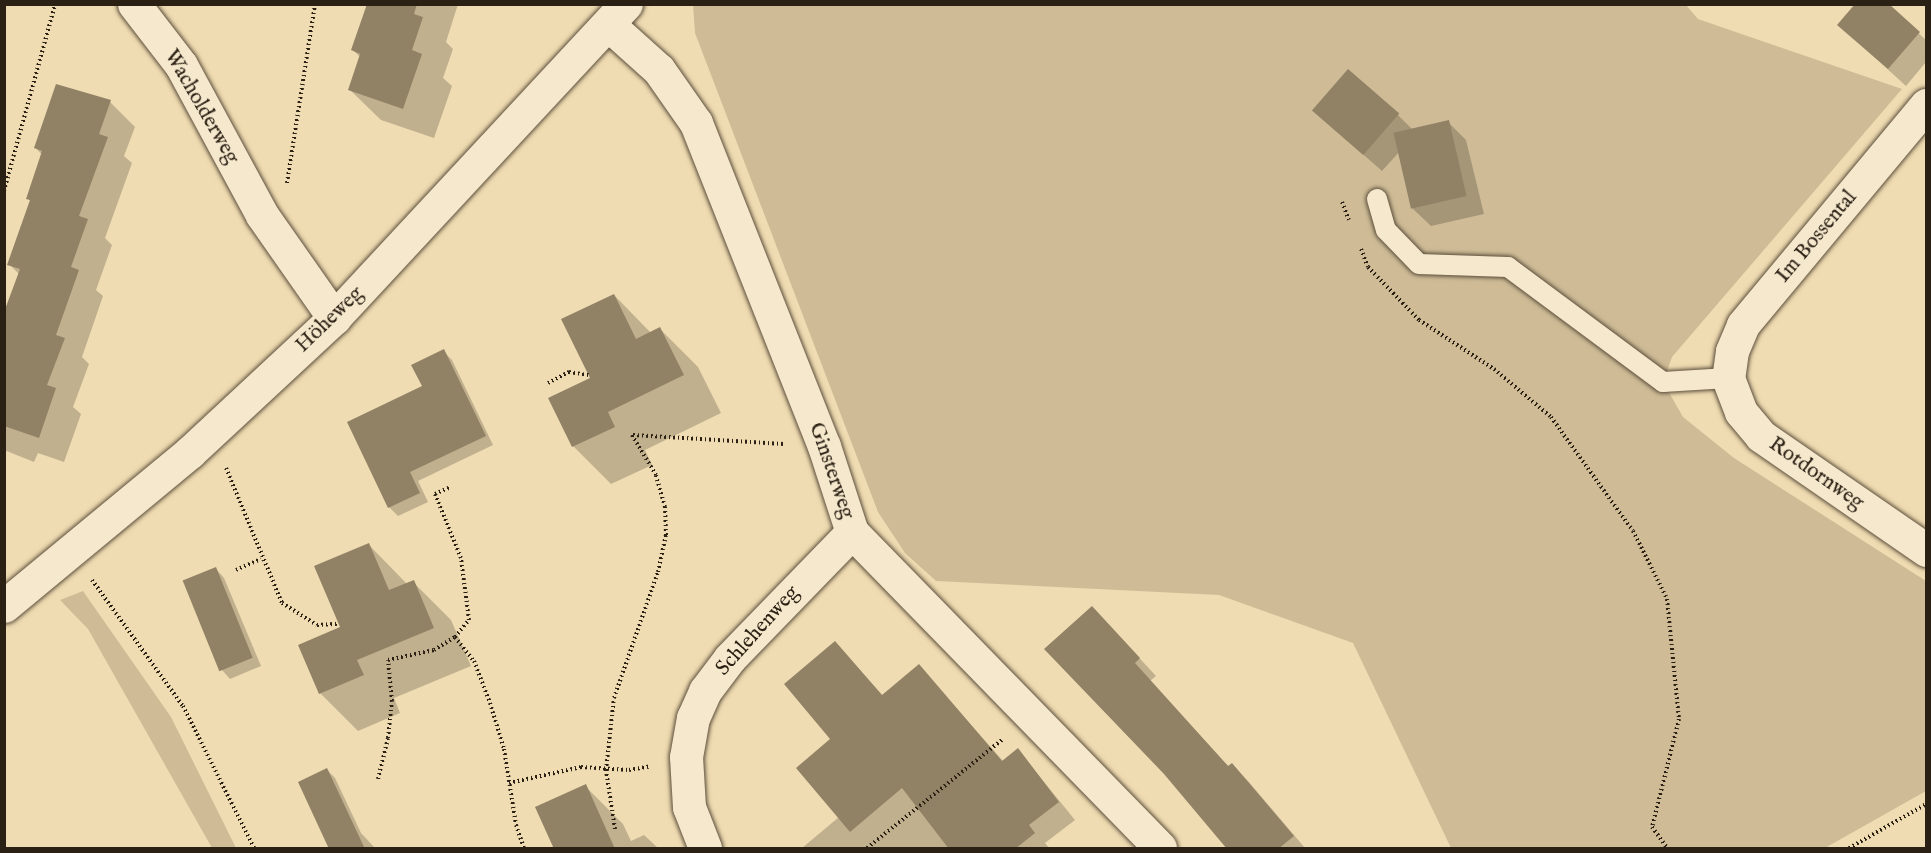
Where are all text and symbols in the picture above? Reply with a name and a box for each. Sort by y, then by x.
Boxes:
street label: Wacholderweg [158,45,244,169]
street label: Im Bossental [1771,186,1863,288]
street label: Höheweg [291,282,369,358]
street label: Ginsterweg [803,420,859,522]
street label: Rotdornweg [1764,432,1868,516]
street label: Schlehenweg [711,581,805,681]

